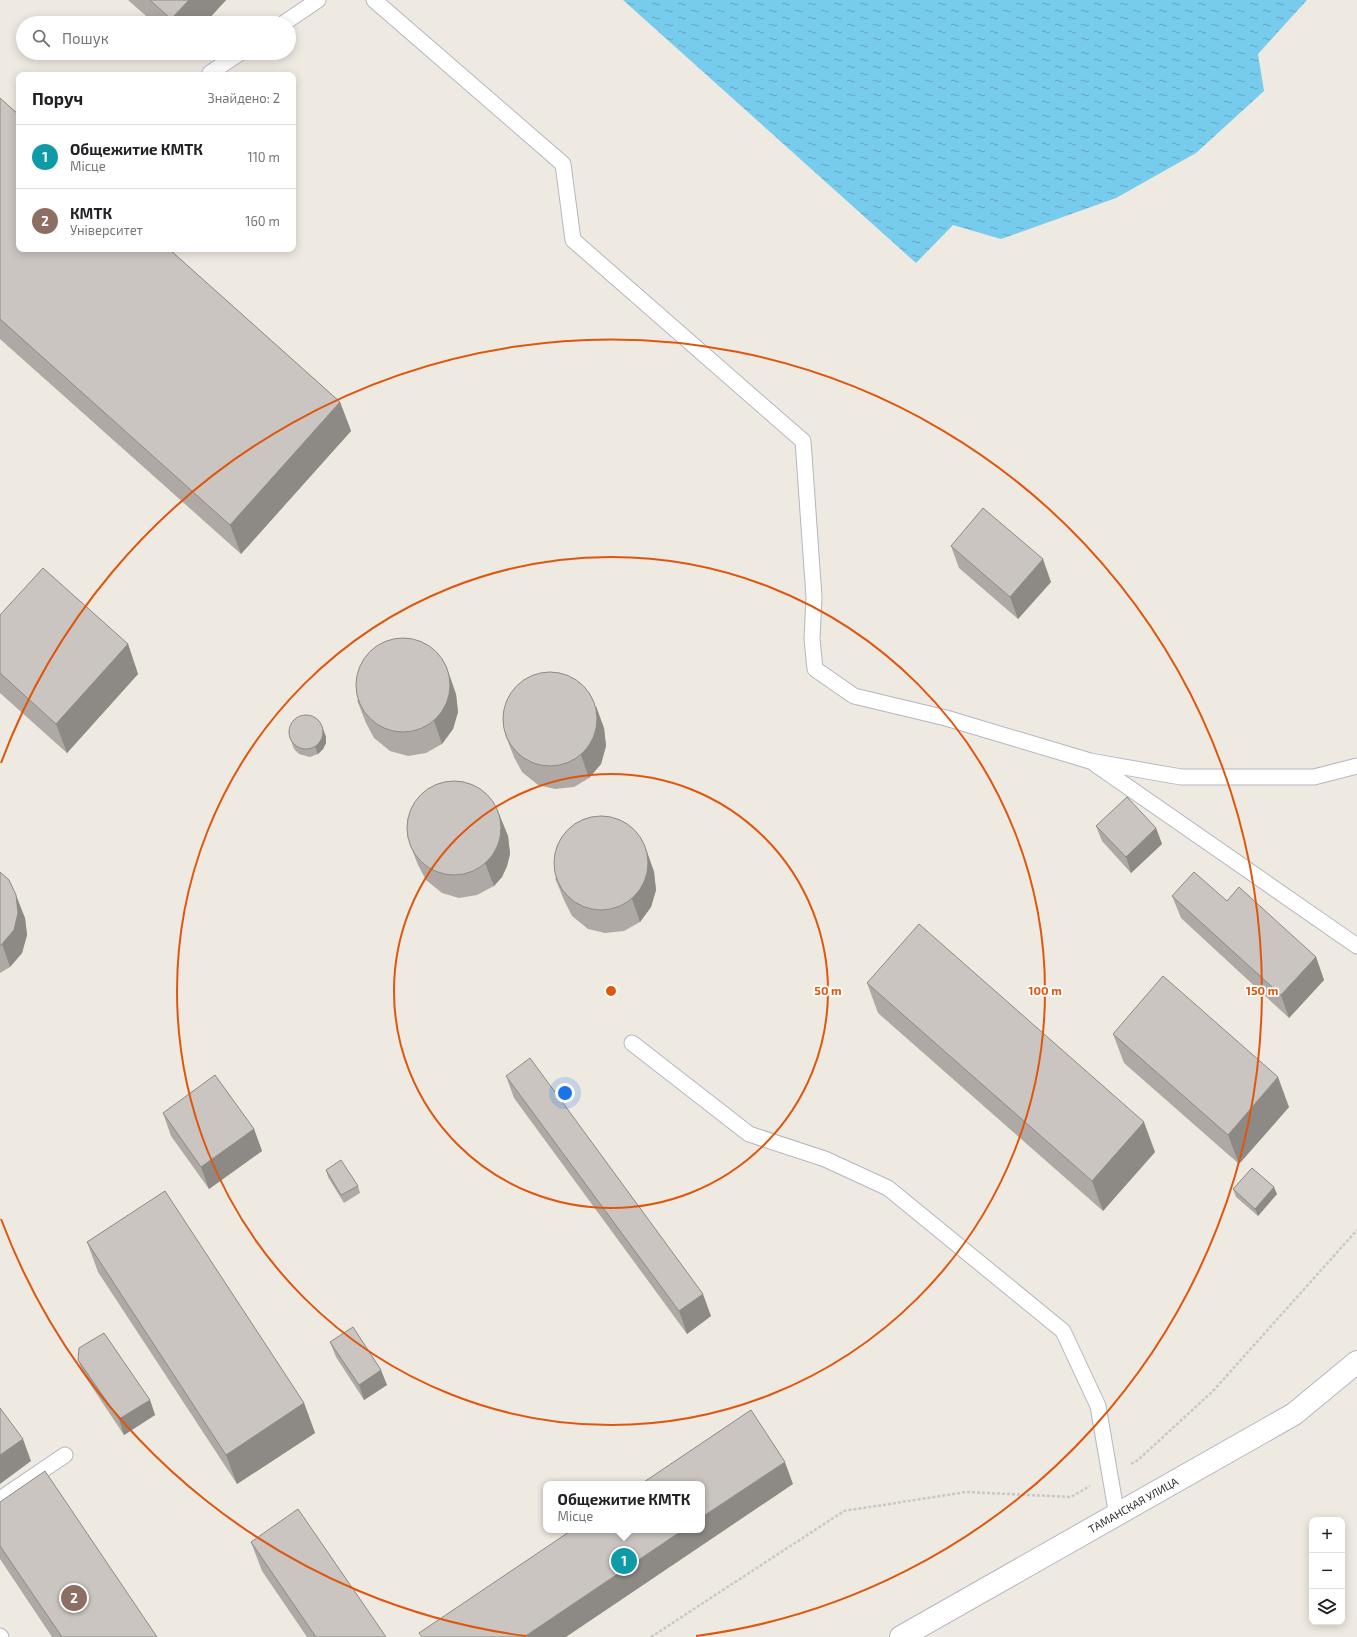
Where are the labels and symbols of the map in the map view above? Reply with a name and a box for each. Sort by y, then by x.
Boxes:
text: 50 m [814,983,842,997]
text: 100 m [1028,983,1062,997]
text: 150 m [1246,983,1278,997]
centre of rings [604,984,618,998]
your location [555,1083,575,1103]
street label: ТАМАНСКАЯ УЛИЦА [1086,1474,1180,1535]
pin: 1 [611,1546,637,1576]
pin: 2 [61,1583,87,1613]

